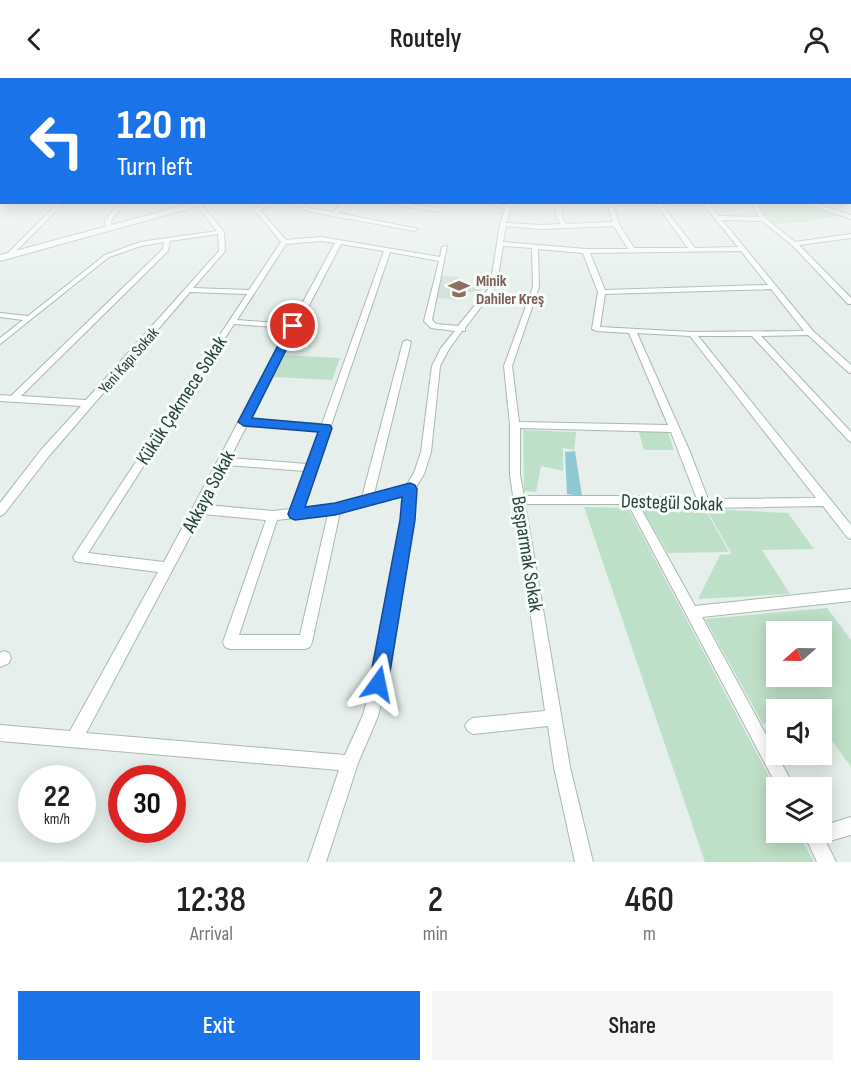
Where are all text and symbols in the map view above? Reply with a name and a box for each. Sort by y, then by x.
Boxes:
icon: back [18,23,51,56]
text: Routely [390,23,461,55]
icon: person [800,23,833,56]
text: 120 m [117,100,207,151]
icon: left [18,102,96,180]
text: Turn left [117,151,193,183]
place label: Minik Dahiler Kreş [476,272,544,309]
school or university icon: Minik Dahiler Kreş [447,277,471,301]
pin [267,300,318,351]
icon: arrive [276,309,309,342]
street label: Yeni Kapı Sokak [95,324,163,398]
street label: Kükük Çekmece Sokak [131,331,233,470]
street label: Akkaya Sokak [177,446,241,538]
street label: Destegül Sokak [621,489,724,517]
street label: Beşparmak Sokak [506,494,548,614]
north arrow [766,621,832,687]
map controls [766,621,832,843]
position arrow [346,652,410,716]
button: sound [766,699,832,765]
speed limit sign: 30 [108,765,186,843]
button: layers [766,777,832,843]
text: 22 [44,779,70,815]
text: km/h [44,810,70,829]
text: 12:38 [177,879,246,922]
text: 2 [428,879,443,922]
text: 460 [625,879,674,922]
text: Arrival [190,922,233,946]
text: min [423,922,448,946]
text: m [643,922,656,946]
button: Exit [18,991,420,1060]
button: Share [432,991,833,1060]

